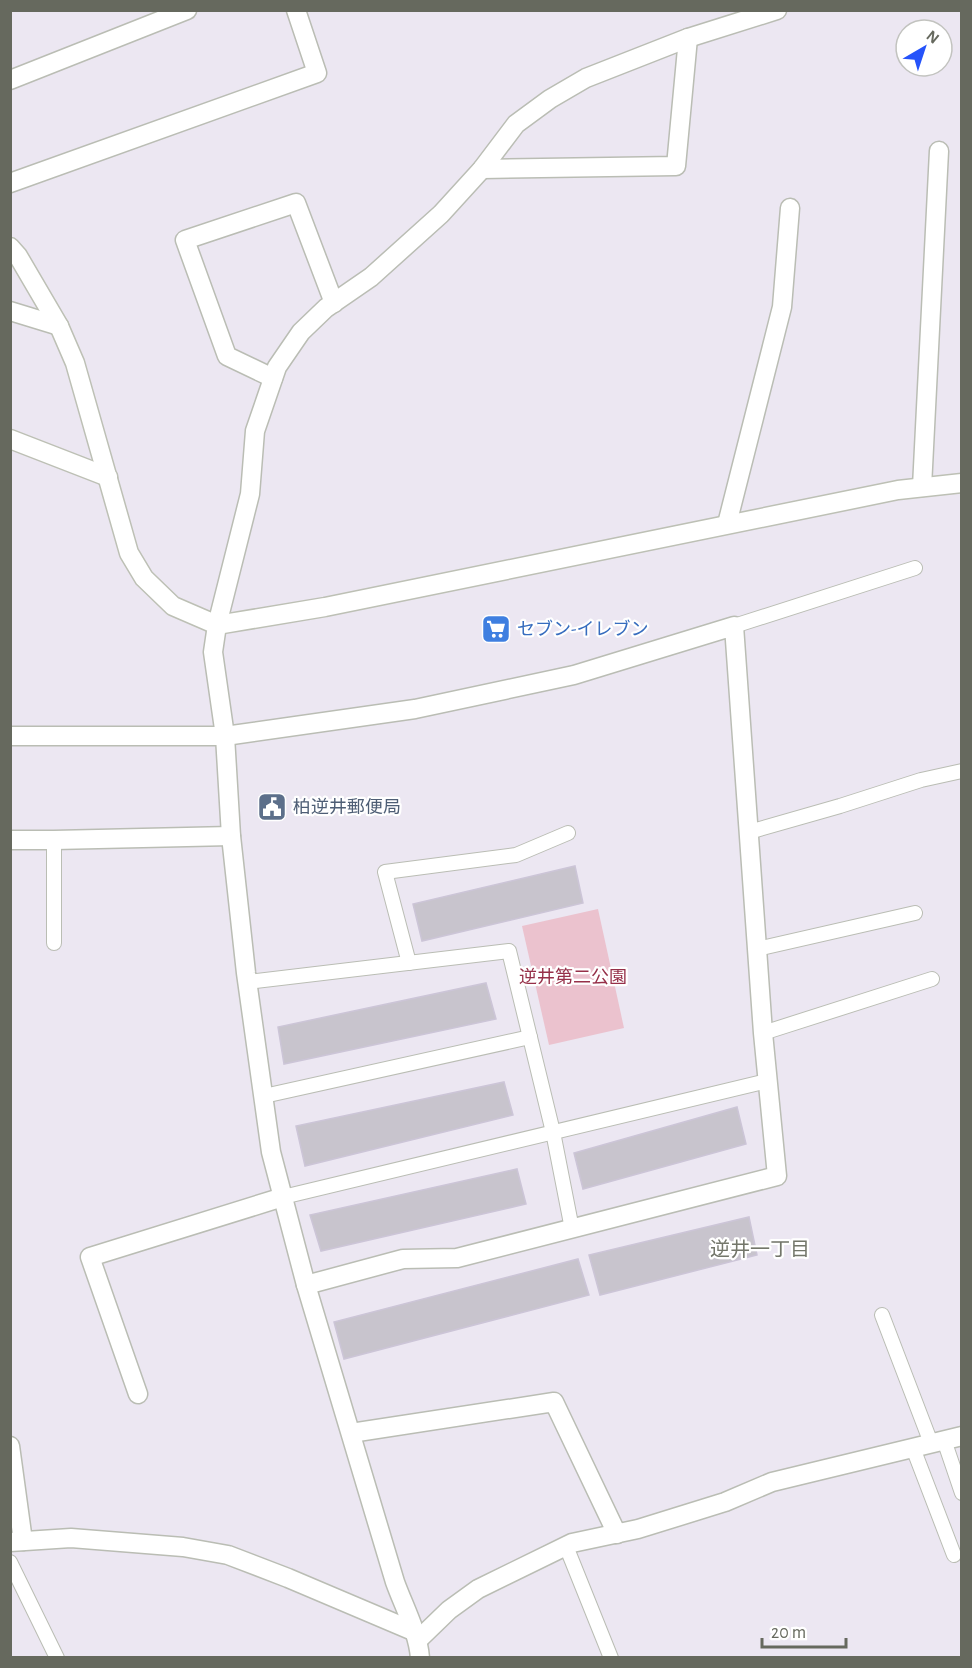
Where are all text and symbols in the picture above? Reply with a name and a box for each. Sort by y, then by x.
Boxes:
north arrow [894,18,954,78]
text: N [923,27,942,47]
supermarket icon: セブン-イレブン [480,613,512,645]
place label: セブン-イレブン [517,619,649,639]
public building icon: 柏逆井郵便局 [256,791,288,823]
place label: 柏逆井郵便局 [293,797,401,817]
park label: 逆井第二公園 [519,967,627,987]
district label: 逆井一丁目 [710,1239,810,1260]
scale bar [762,1611,846,1649]
text: 20 m [771,1624,806,1642]

